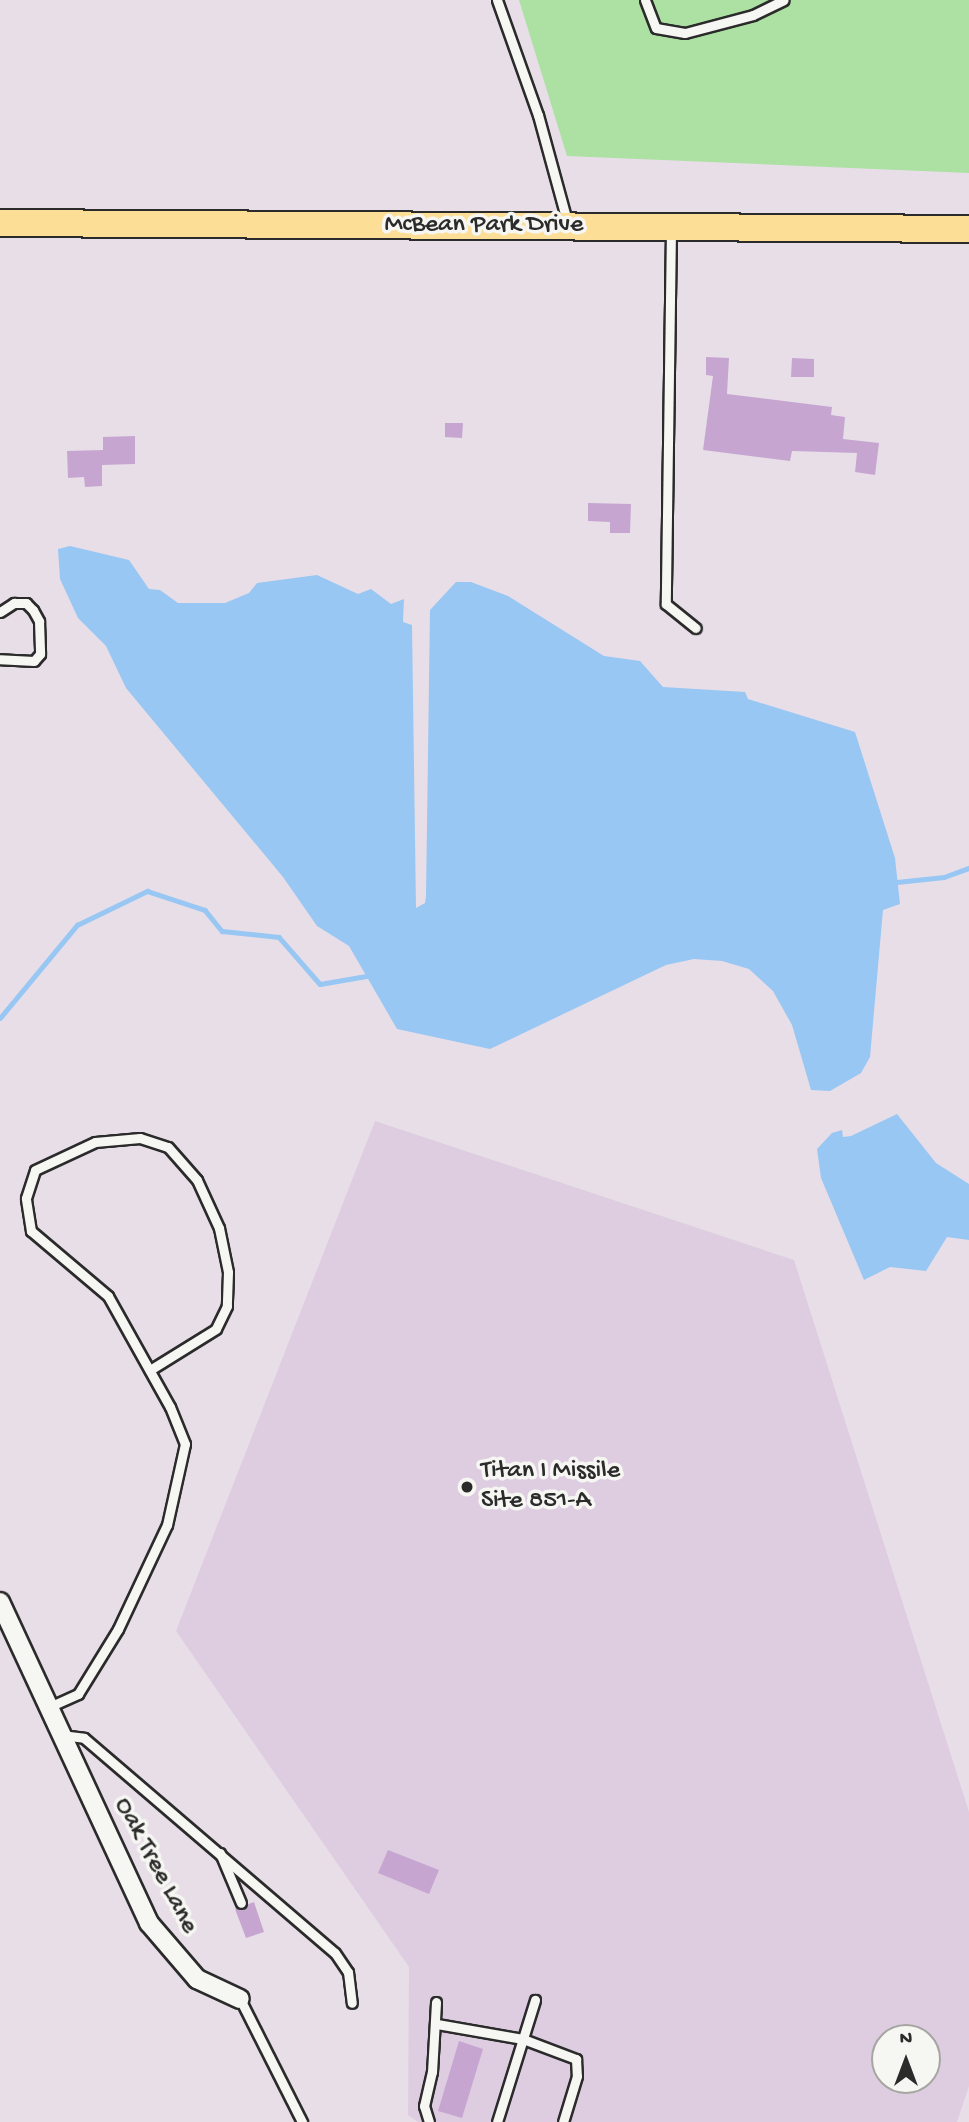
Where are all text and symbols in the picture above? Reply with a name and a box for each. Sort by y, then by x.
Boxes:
street label: McBean Park Drive [385,210,583,242]
place label: Titan I Missile Site 851-A [481,1456,620,1518]
marker: Titan I Missile Site 851-A [459,1479,475,1495]
street label: Oak Tree Lane [106,1793,204,1939]
north arrow [871,2024,941,2094]
text: N [900,2028,912,2051]

